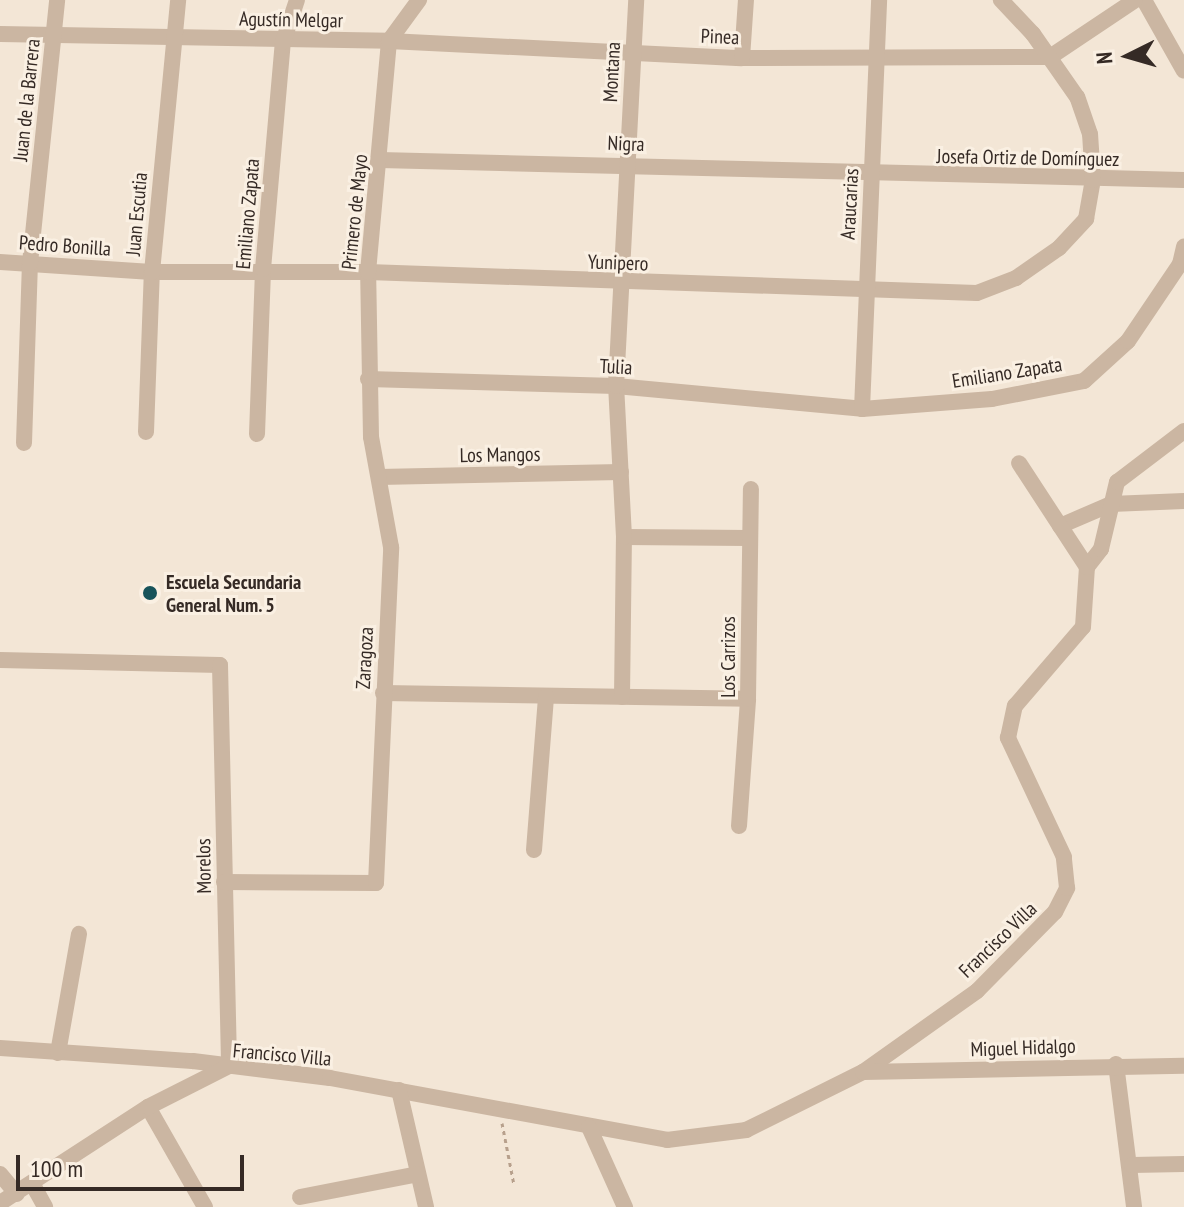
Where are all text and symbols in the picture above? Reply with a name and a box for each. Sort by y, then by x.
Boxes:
street label: Agustín Melgar [239,7,343,33]
north arrow [1088,16,1168,96]
street label: Pinea [700,24,740,50]
street label: Juan de la Barrera [9,38,45,162]
street label: Montana [598,41,626,103]
text: N [1090,51,1119,65]
street label: Nigra [607,131,645,157]
street label: Josefa Ortiz de Domínguez [936,144,1120,172]
street label: Primero de Mayo [337,153,373,271]
street label: Emiliano Zapata [231,158,265,270]
street label: Araucarias [836,168,864,240]
street label: Juan Escutia [121,171,153,257]
street label: Pedro Bonilla [18,231,112,261]
street label: Yunipero [587,250,649,276]
street label: Emiliano Zapata [950,352,1064,394]
street label: Tulia [599,354,633,380]
street label: Los Mangos [459,442,541,468]
place label: Escuela Secundaria General Num. 5 [166,570,301,617]
marker: Escuela Secundaria General Num. 5 [141,584,159,602]
street label: Los Carrizos [716,616,740,698]
street label: Zaragoza [351,626,379,690]
street label: Morelos [192,838,216,894]
street label: Francisco Villa [954,897,1042,983]
street label: Miguel Hidalgo [970,1034,1076,1062]
street label: Francisco Villa [231,1039,333,1071]
scale bar [20,1139,248,1189]
text: 100 m [30,1153,83,1184]

